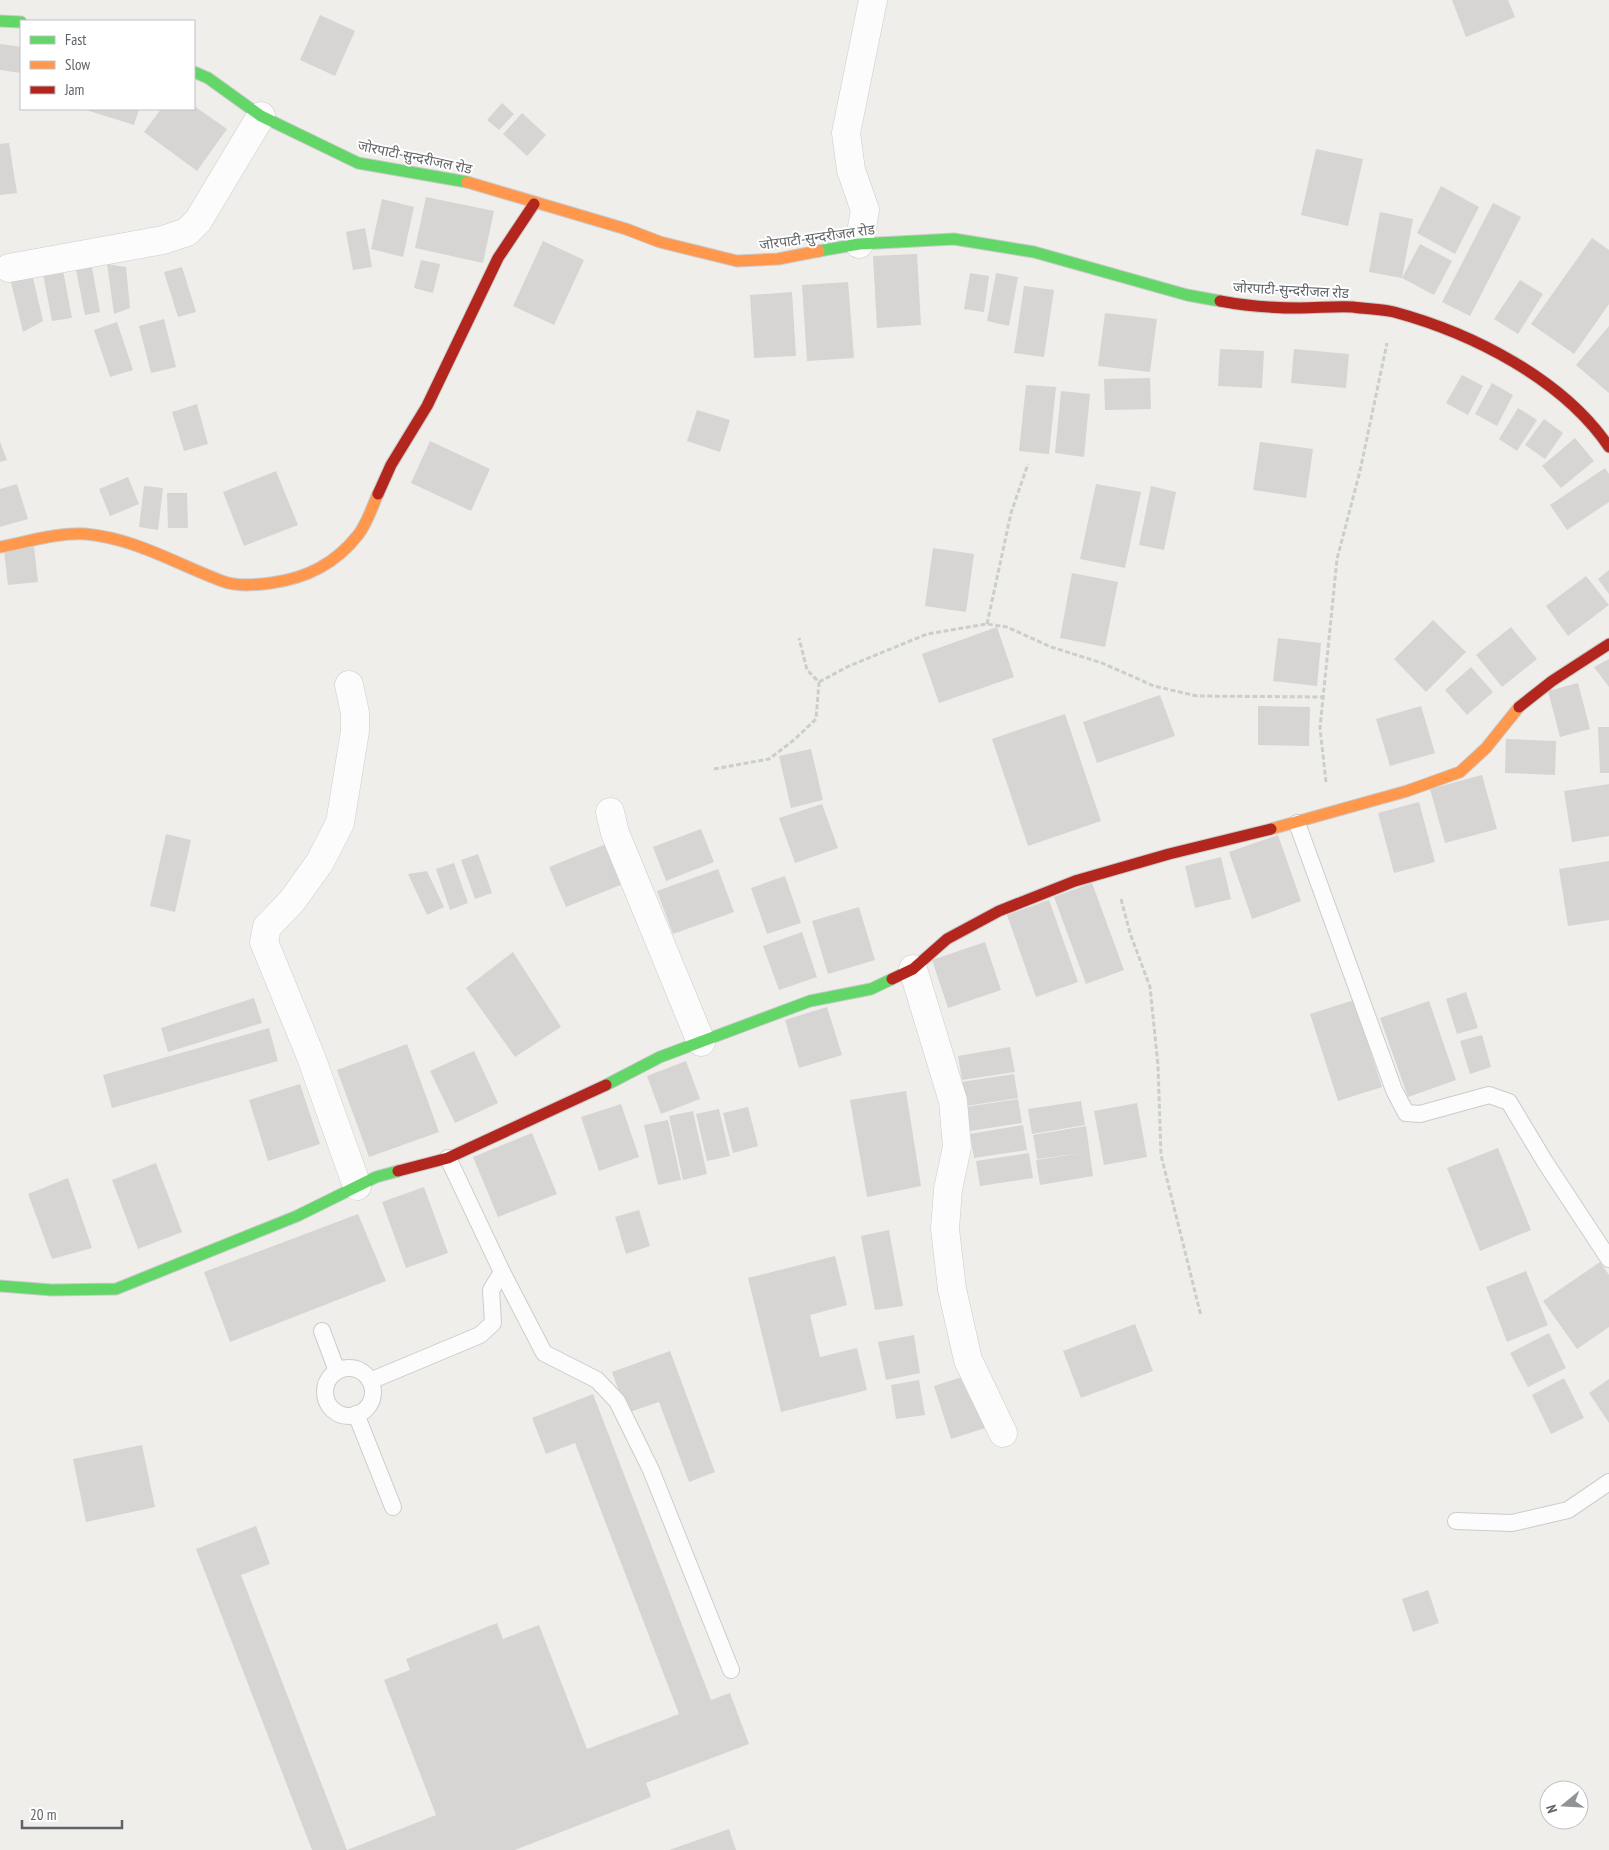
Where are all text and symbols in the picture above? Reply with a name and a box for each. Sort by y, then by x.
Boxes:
legend [20,20,195,110]
text: Fast [65,30,86,49]
text: Slow [65,55,90,74]
text: Jam [64,80,84,99]
street label: जोरपाटी-सुन्दरीजल रोड [356,136,474,179]
street label: जोरपाटी-सुन्दरीजल रोड [758,220,876,255]
street label: जोरपाटी-सुन्दरीजल रोड [1232,278,1350,303]
north arrow [1539,1780,1589,1830]
scale bar [22,1798,122,1830]
text: N [1542,1803,1561,1815]
text: 20 m [30,1805,56,1824]

